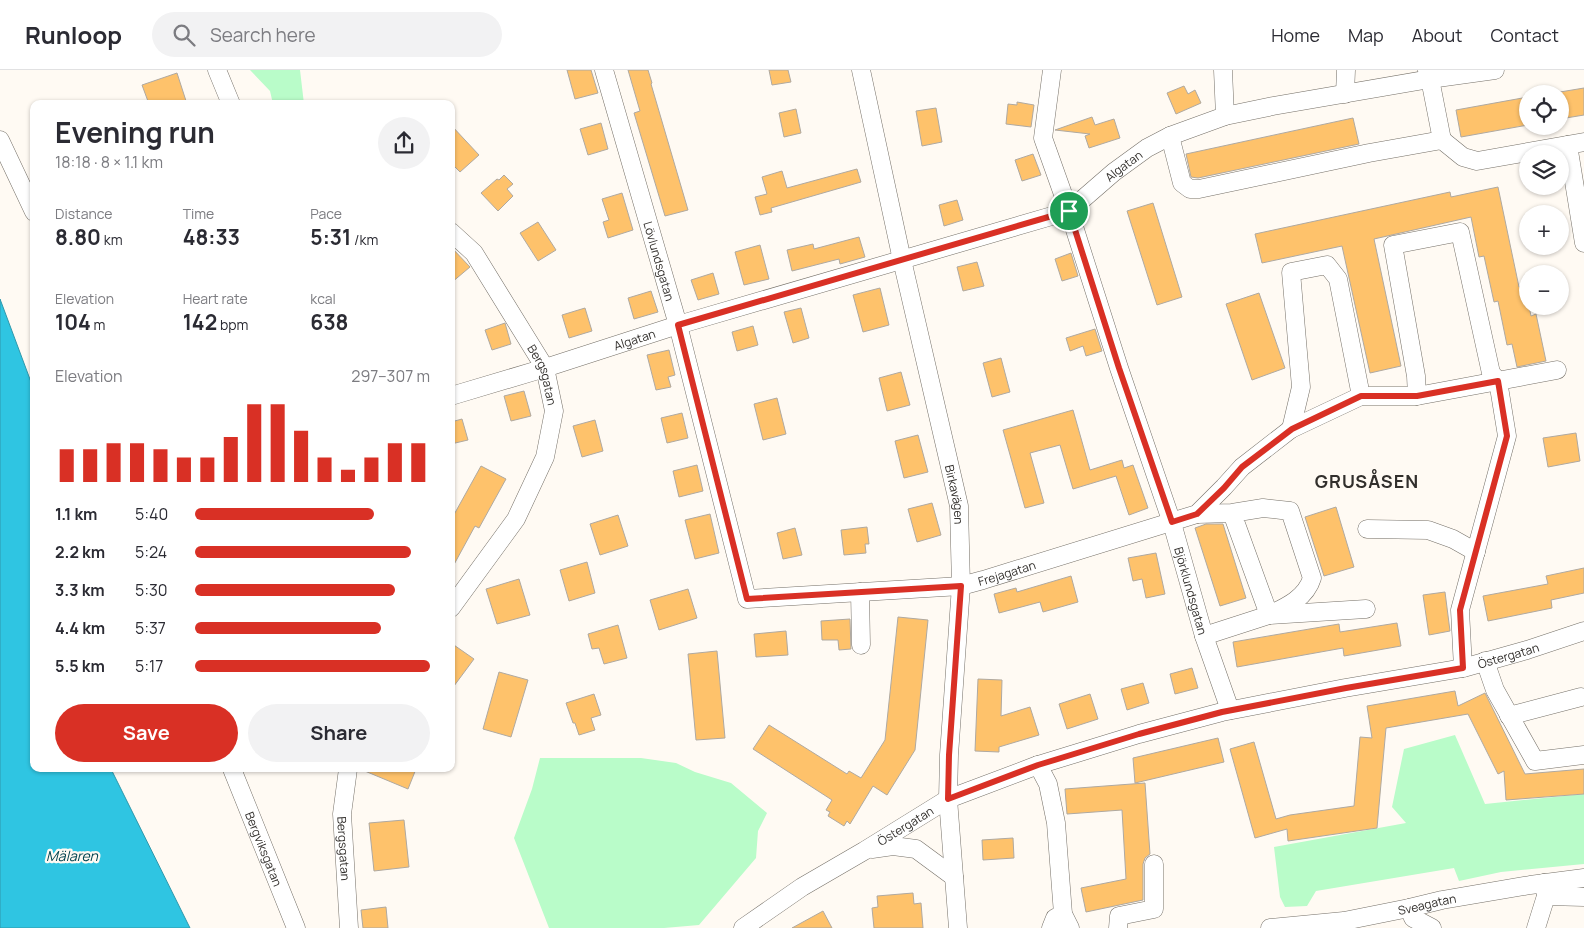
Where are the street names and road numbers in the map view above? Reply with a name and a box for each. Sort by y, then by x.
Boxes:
street label: Algatan [1101,146,1145,185]
street label: Lövlundsgatan [640,219,679,303]
street label: Algatan [611,324,657,354]
street label: Bergsgatan [524,341,561,407]
street label: Birkavägen [941,463,968,525]
street label: Björklundsgatan [1171,545,1212,637]
street label: Frejagatan [976,556,1038,590]
street label: Östergatan [1476,638,1541,672]
street label: Östergatan [874,802,937,849]
street label: Bergviksgatan [241,809,287,889]
street label: Bergsgatan [334,816,355,881]
street label: Sveagatan [1396,889,1457,919]

